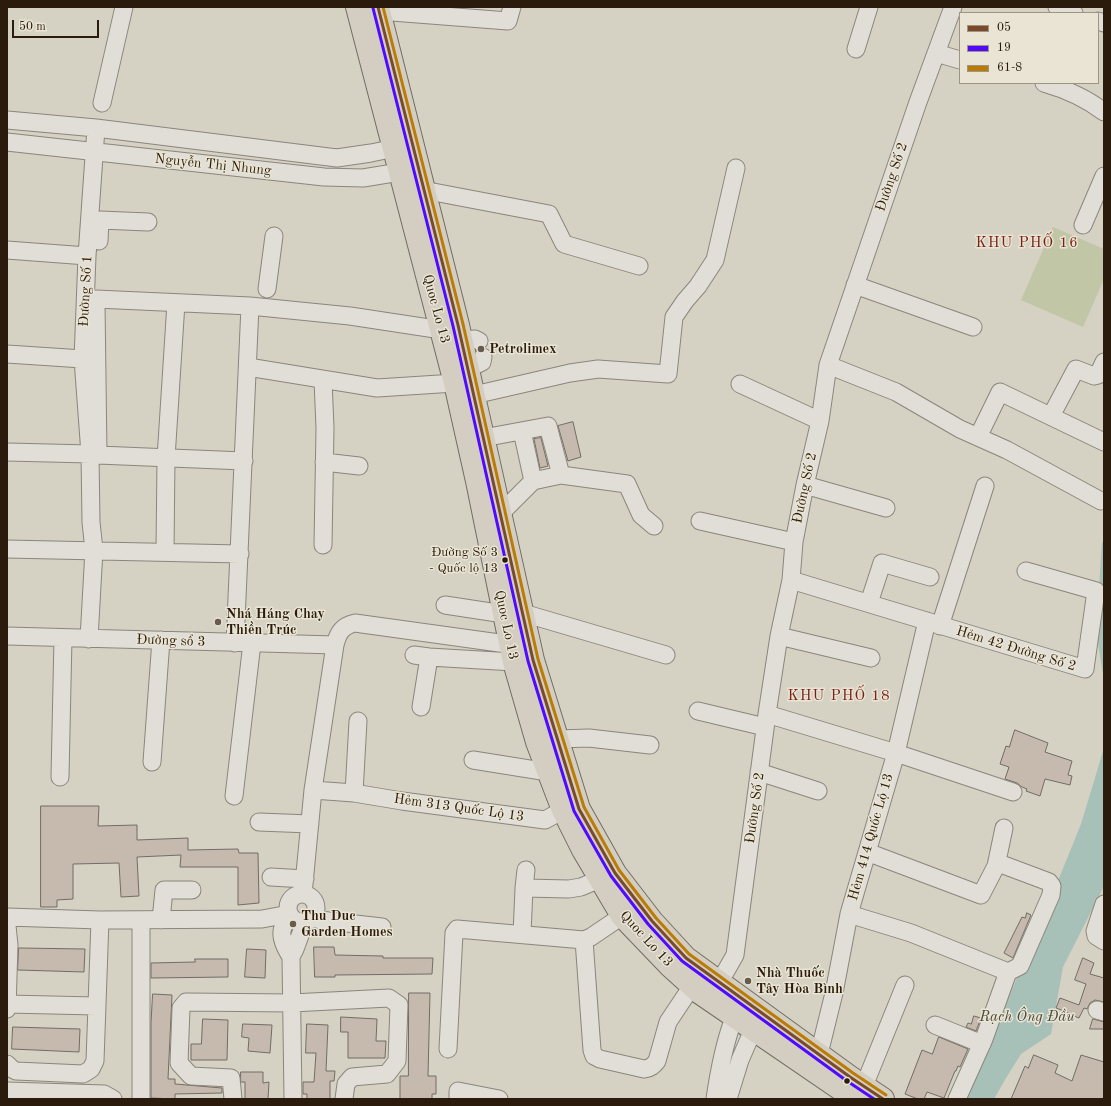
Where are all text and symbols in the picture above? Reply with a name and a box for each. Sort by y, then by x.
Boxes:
scale bar [14,12,101,38]
legend [959,12,1099,84]
text: 50 m [19,21,46,33]
text: 05 [997,22,1011,34]
text: 19 [997,42,1011,54]
text: 61-8 [997,62,1022,74]
street label: Đường Số 2 [872,140,912,214]
street label: Nguyễn Thị Nhung [154,151,272,179]
district label: KHU PHỐ 16 [975,234,1079,252]
street label: Đường Số 1 [76,255,96,327]
street label: Quoc Lo 13 [419,273,453,345]
place label: Petrolimex [489,341,556,357]
marker: Petrolimex [476,344,486,354]
street label: Đường Số 2 [789,451,821,525]
place label: Đường Số 3 - Quốc lộ 13 [429,545,498,576]
marker: Đường Số 3 - Quốc lộ 13 [500,555,510,565]
street label: Quoc Lo 13 [490,589,522,661]
place label: Nhá Háng Chay Thiền Trúc [226,606,325,638]
marker: Nhá Háng Chay Thiền Trúc [213,617,223,627]
street label: Hẻm 42 Đường Số 2 [954,623,1078,675]
street label: Đường sổ 3 [136,631,206,651]
district label: KHU PHỐ 18 [787,687,891,705]
street label: Đường Số 2 [742,771,768,845]
street label: Hẻm 414 Quốc Lộ 13 [845,771,897,903]
street label: Hẻm 313 Quốc Lộ 13 [393,791,525,825]
street label: Quoc Lo 13 [616,907,676,971]
place label: Thu Duc Garden Homes [301,908,393,940]
marker: Thu Duc Garden Homes [288,919,298,929]
place label: Nhà Thuốc Tây Hòa Bình [756,965,843,998]
marker: Nhà Thuốc Tây Hòa Bình [743,976,753,986]
water label: Rạch Ông Đầu [979,1008,1075,1026]
unlabelled marker [842,1076,852,1086]

